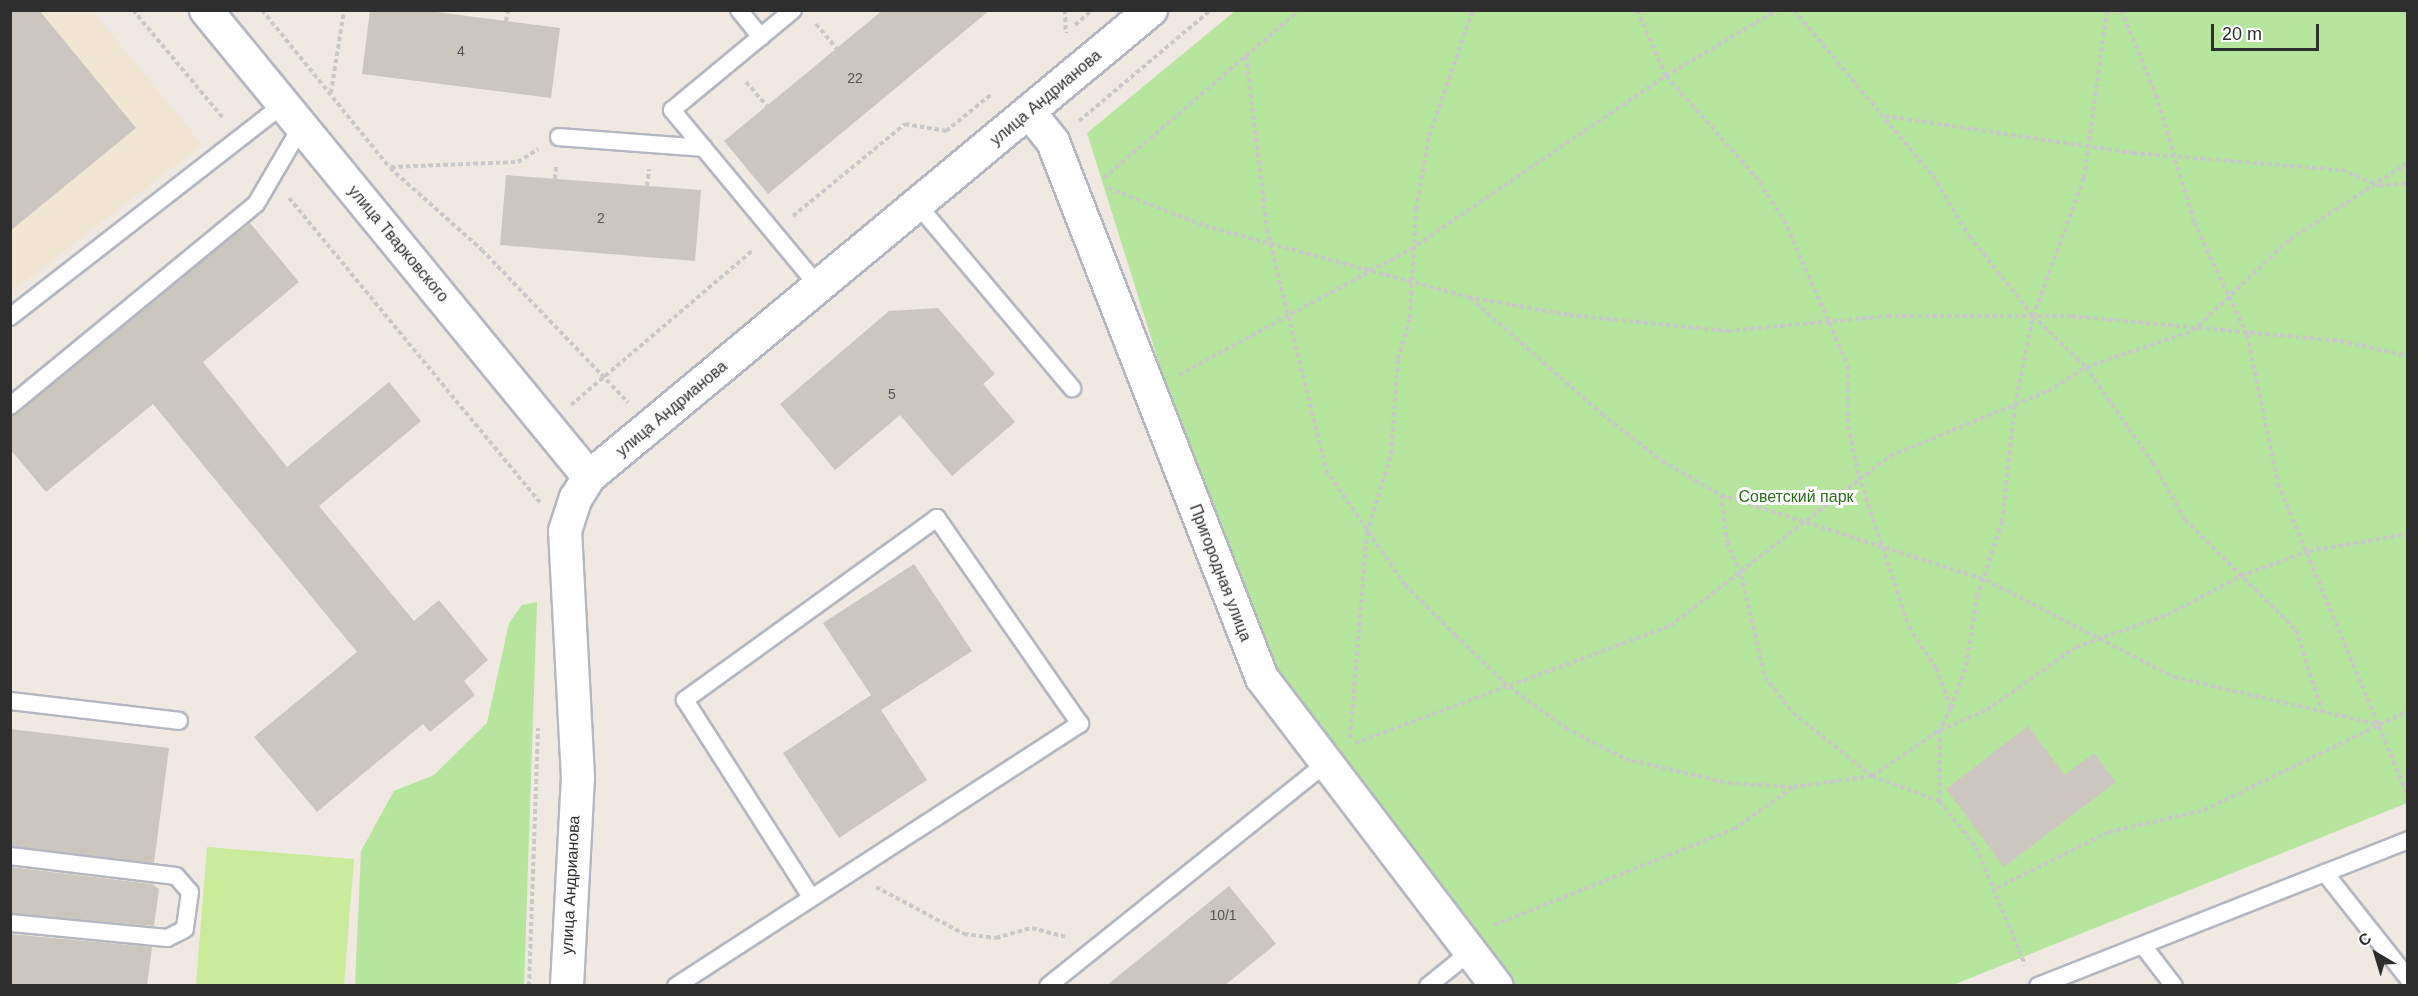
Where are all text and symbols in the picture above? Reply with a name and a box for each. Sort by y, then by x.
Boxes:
scale bar [2214,12,2322,50]
text: 20 m [2222,24,2262,44]
house number: 4 [457,43,465,59]
street label: улица Андрианова [987,46,1105,150]
house number: 22 [847,70,863,86]
street label: улица Тварковского [344,182,452,306]
house number: 2 [597,210,605,226]
street label: улица Андрианова [613,357,731,461]
house number: 5 [888,386,896,402]
park label: Советский парк [1738,487,1854,507]
street label: Пригородная улица [1185,502,1255,644]
street label: улица Андрианова [558,815,584,955]
house number: 10/1 [1209,907,1237,923]
north arrow [2346,924,2406,984]
text: С [2355,929,2374,950]

